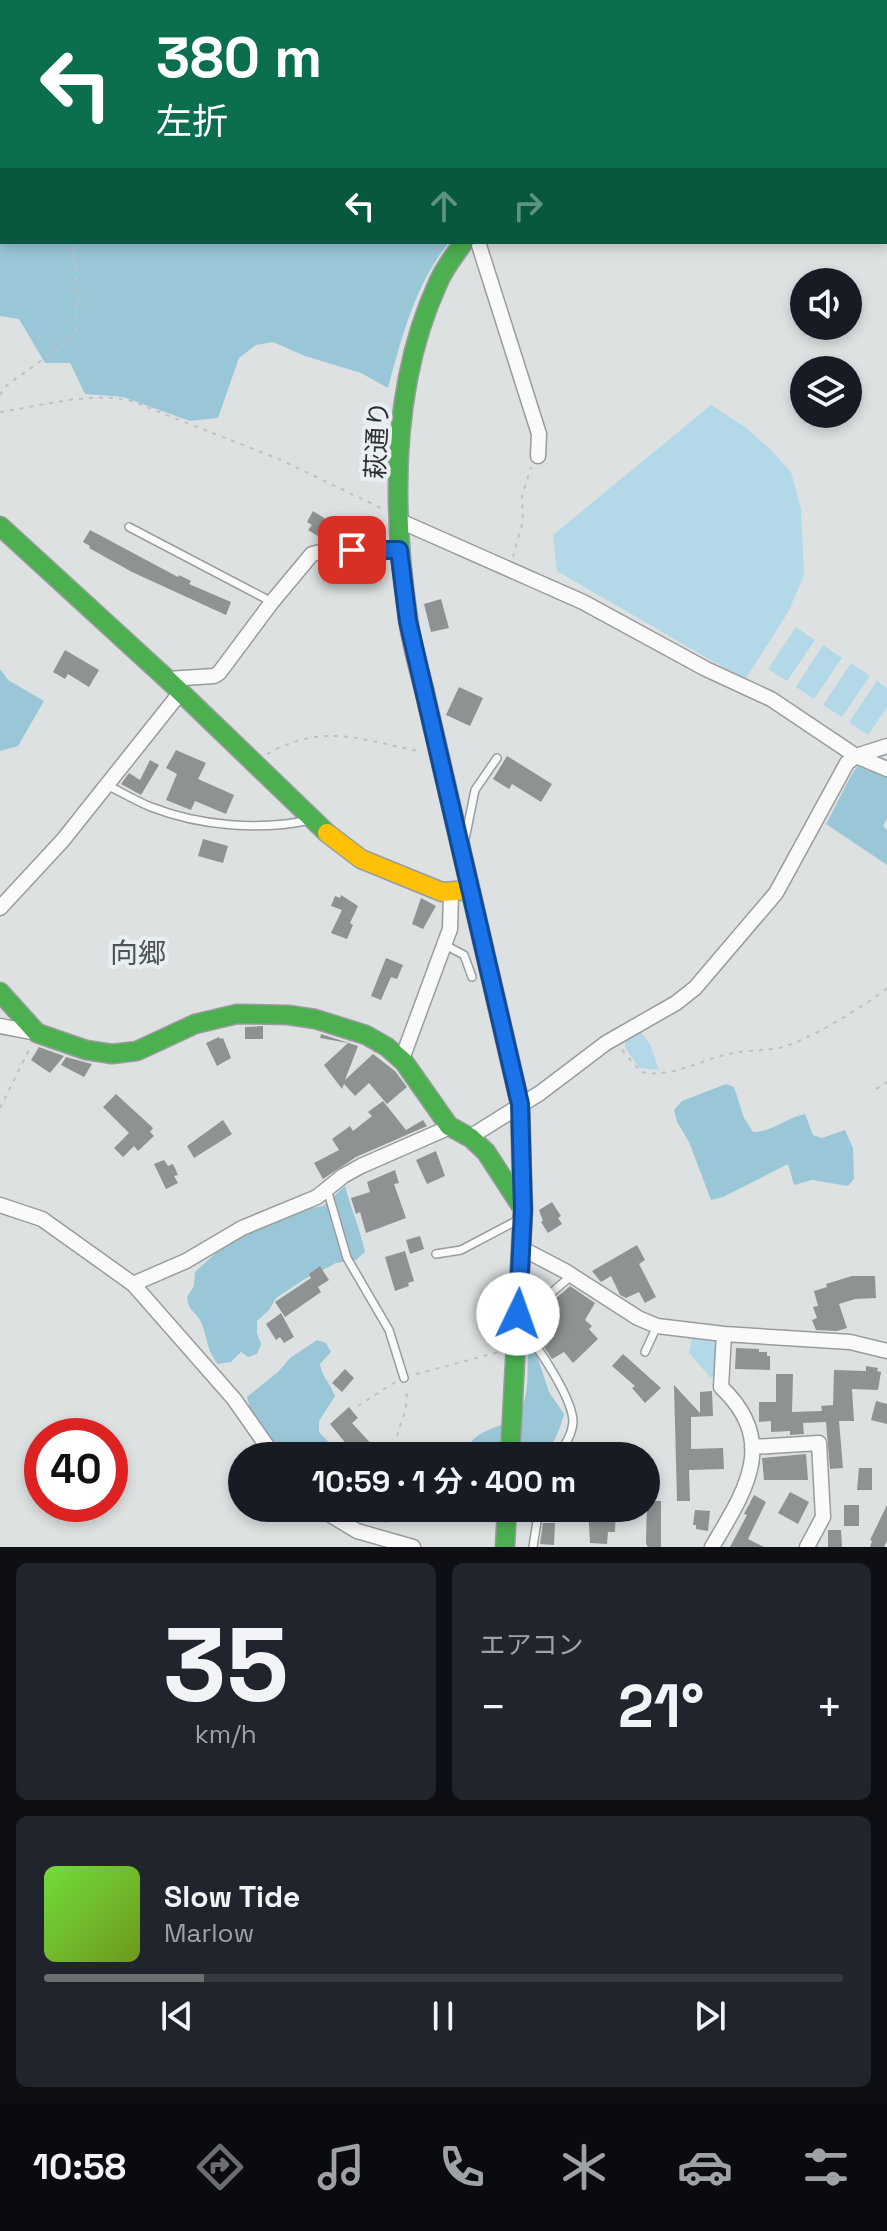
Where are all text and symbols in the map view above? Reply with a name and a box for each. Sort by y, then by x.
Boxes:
text: 380 m [156,22,322,93]
icon: left [24,32,128,136]
text: 左折 [156,99,228,145]
icon: left [338,184,382,228]
icon: ahead [422,184,466,228]
icon: right [506,184,550,228]
map controls [790,268,862,428]
button: sound [790,268,862,340]
button: layers [790,356,862,428]
street label: 萩通り [358,400,396,480]
pin [318,516,386,584]
icon: arrive [330,528,374,572]
district label: 向郷 [110,935,166,971]
position arrow [476,1272,560,1356]
speed limit sign: 40 [24,1418,128,1522]
text: 10:59 · 1 分 · 400 m [312,1462,576,1501]
text: 35 [163,1599,289,1731]
text: エアコン [480,1628,584,1662]
text: 21° [618,1668,704,1745]
text: − [480,1679,507,1735]
text: + [816,1679,843,1735]
text: km/h [195,1717,257,1751]
text: Slow Tide [164,1877,300,1916]
text: Marlow [164,1916,254,1950]
icon: previous [155,1994,199,2038]
icon: pause [421,1994,465,2038]
icon: next [688,1994,732,2038]
icon: directions [192,2139,248,2195]
icon: music [313,2139,369,2195]
icon: phone [434,2139,490,2195]
icon: climate [556,2139,612,2195]
icon: car [677,2139,733,2195]
icon: filters [798,2139,854,2195]
text: 10:58 [33,2144,126,2190]

